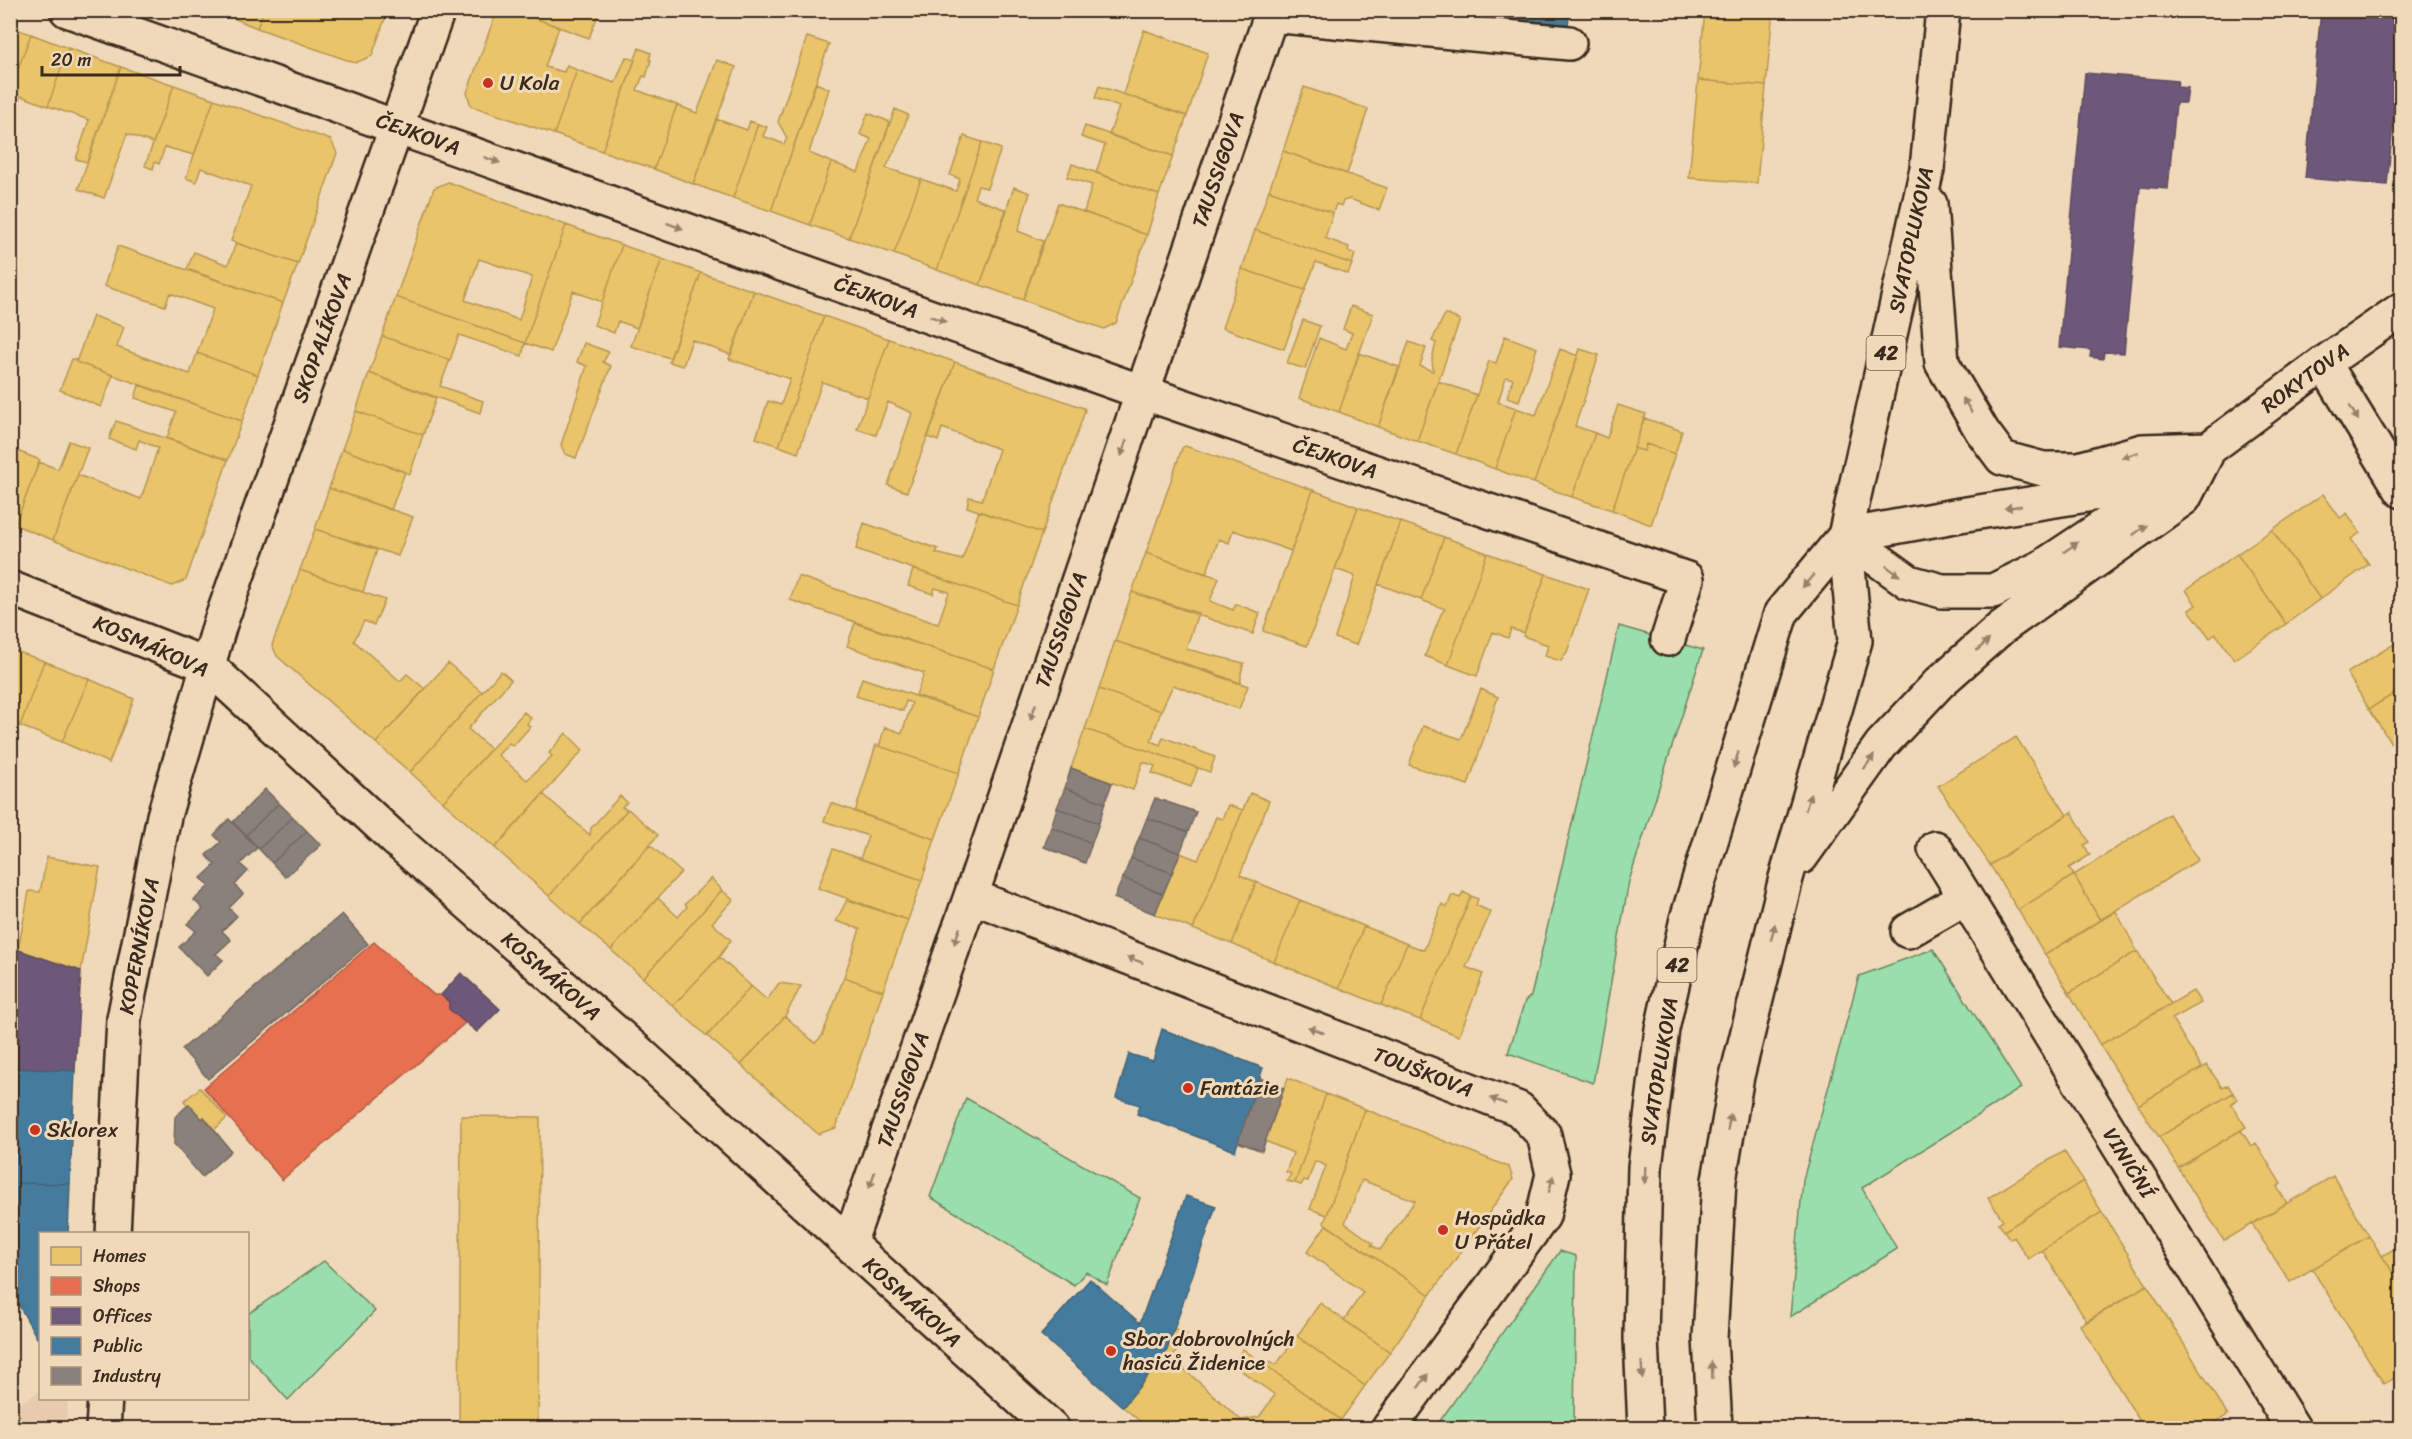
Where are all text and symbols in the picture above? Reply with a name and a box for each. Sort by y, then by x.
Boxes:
scale bar [42,39,180,77]
text: 20 m [51,44,91,76]
place label: U Kola [500,64,560,102]
marker: U Kola [481,76,495,90]
street label: ČEJKOVA [371,101,465,167]
street label: TAUSSIGOVA [1180,107,1256,233]
one-way arrow [483,156,501,166]
street label: SVATOPLUKOVA [1877,163,1945,317]
one-way arrow [666,221,684,231]
street label: ČEJKOVA [829,264,923,330]
street label: SKOPALÍKOVA [281,268,363,408]
one-way arrow [929,315,947,325]
street label: ROKYTOVA [2252,333,2358,423]
road number: 42 [1866,336,1906,370]
one-way arrow [1961,397,1972,413]
one-way arrow [2349,405,2360,421]
street label: ČEJKOVA [1288,426,1382,490]
one-way arrow [1118,439,1128,457]
one-way arrow [2121,451,2139,460]
one-way arrow [2003,502,2022,511]
one-way arrow [2133,524,2148,536]
one-way arrow [2063,542,2079,553]
one-way arrow [1884,565,1900,577]
street label: TAUSSIGOVA [1023,567,1099,693]
one-way arrow [1801,573,1814,589]
street label: KOSMÁKOVA [87,604,215,688]
one-way arrow [1975,638,1991,651]
one-way arrow [1028,703,1038,721]
one-way arrow [1731,751,1740,769]
one-way arrow [1862,754,1874,770]
one-way arrow [1804,793,1813,811]
street label: KOPERNÍKOVA [107,874,171,1018]
street label: KOSMÁKOVA [492,921,610,1031]
one-way arrow [1768,923,1778,941]
one-way arrow [951,927,961,945]
road number: 42 [1658,948,1696,982]
one-way arrow [1125,955,1143,965]
street label: SVATOPLUKOVA [1629,995,1689,1147]
one-way arrow [1307,1025,1325,1035]
street label: TAUSSIGOVA [865,1027,941,1153]
street label: TOUŠKOVA [1367,1035,1479,1109]
place label: Fantázie [1200,1069,1279,1107]
marker: Fantázie [1181,1081,1195,1095]
one-way arrow [1489,1096,1507,1105]
place label: Sklorex [47,1111,118,1149]
one-way arrow [1725,1112,1734,1131]
street label: VINIČNÍ [2092,1120,2167,1208]
marker: Sklorex [28,1123,42,1137]
one-way arrow [1640,1165,1649,1184]
one-way arrow [866,1171,876,1189]
one-way arrow [1546,1175,1556,1193]
place label: Hospůdka U Přátel [1455,1199,1546,1261]
marker: Hospůdka U Přátel [1436,1223,1450,1237]
legend [39,1232,249,1400]
text: Homes [93,1240,147,1272]
street label: KOSMÁKOVA [854,1247,970,1357]
text: Shops [93,1270,140,1302]
text: Offices [93,1300,153,1332]
place label: Sbor dobrovolných hasičů Židenice [1122,1320,1295,1382]
text: Public [93,1330,143,1362]
marker: Sbor dobrovolných hasičů Židenice [1104,1344,1118,1358]
text: Industry [92,1360,162,1392]
one-way arrow [1638,1360,1647,1379]
one-way arrow [1708,1361,1717,1380]
one-way arrow [1417,1374,1429,1390]

